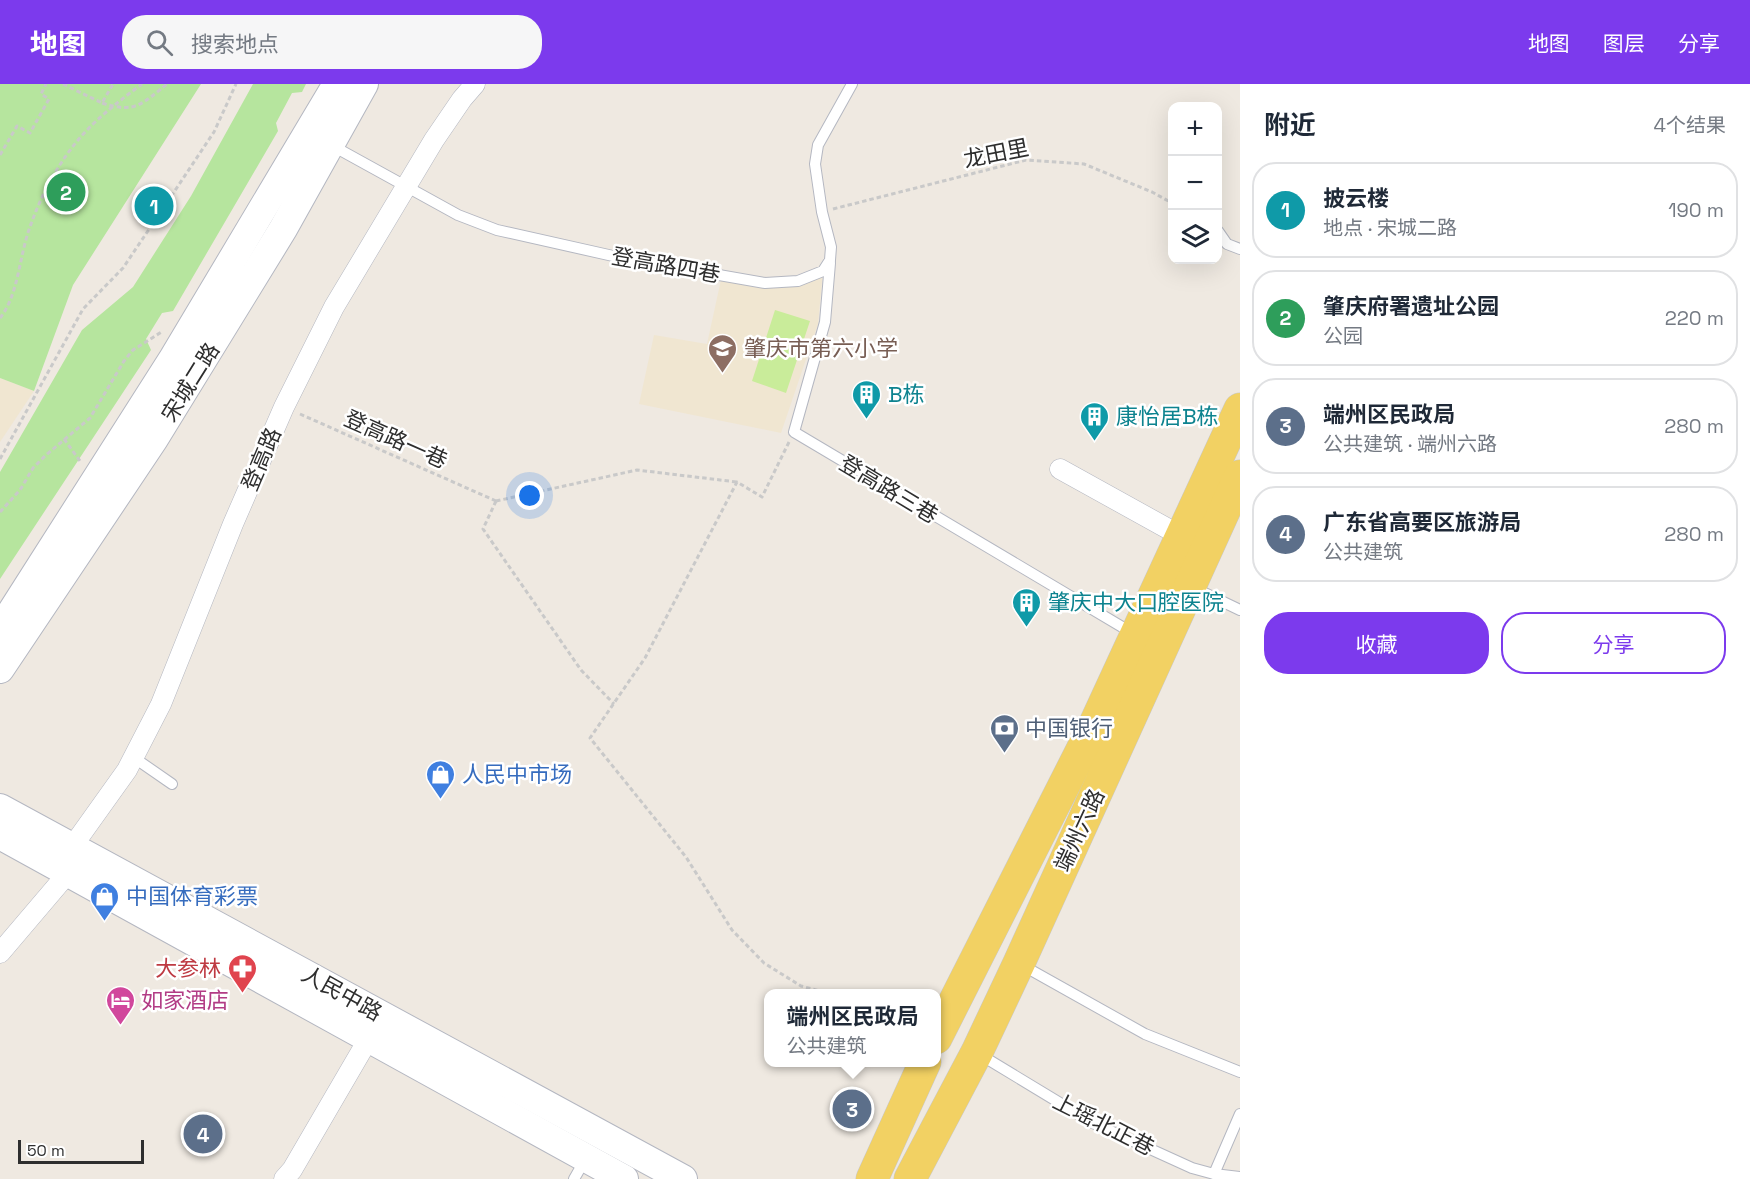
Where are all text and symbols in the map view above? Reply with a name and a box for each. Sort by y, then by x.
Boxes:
search box [122,15,542,69]
text: 地图 [30,26,86,62]
icon: search [143,26,176,59]
text: 搜索地点 [191,30,279,58]
text: 地图 [1528,30,1570,57]
text: 图层 [1603,30,1645,57]
text: 分享 [1678,30,1720,57]
map controls [1168,102,1222,264]
button: + [1168,102,1222,156]
text: 附近 [1264,108,1316,142]
text: 4个结果 [1654,112,1726,138]
street label: 龙田里 [961,133,1031,173]
button: − [1168,156,1222,210]
pin: 2 [46,170,86,214]
pin: 1 [134,184,174,228]
text: 披云楼 [1323,184,1389,212]
text: 1 [1281,197,1290,223]
text: 190 m [1668,197,1724,223]
button: layers [1168,210,1222,264]
text: 地点 · 宋城二路 [1323,215,1457,241]
street label: 登高路四巷 [609,242,723,288]
text: 肇庆府署遗址公园 [1323,292,1499,320]
text: 2 [1280,305,1291,331]
text: 220 m [1665,305,1724,331]
text: 公园 [1323,323,1363,349]
school or university icon: 肇庆市第六小学 [707,332,739,374]
place label: 肇庆市第六小学 [744,334,898,362]
street label: 宋城二路 [155,337,225,427]
building icon: B栋 [851,378,883,420]
place label: B栋 [888,380,925,408]
building icon: 康怡居B栋 [1079,400,1111,442]
text: 端州区民政局 [1323,400,1455,428]
place label: 康怡居B栋 [1116,402,1219,430]
street label: 登高路一巷 [340,404,452,474]
text: 3 [1279,413,1292,439]
text: 280 m [1664,413,1724,439]
street label: 登高路 [235,423,287,495]
text: 公共建筑 · 端州六路 [1323,431,1497,457]
street label: 登高路三巷 [835,449,943,529]
your location [515,481,544,510]
text: 广东省高要区旅游局 [1323,508,1521,536]
text: 4 [1279,521,1292,547]
text: 280 m [1664,521,1724,547]
text: 公共建筑 [1323,539,1403,565]
building icon: 肇庆中大口腔医院 [1011,586,1043,628]
place label: 肇庆中大口腔医院 [1048,588,1224,616]
button: 收藏 [1264,612,1489,674]
button: 分享 [1501,612,1726,674]
bank icon: 中国银行 [988,712,1020,754]
place label: 中国银行 [1025,714,1113,742]
shop icon: 人民中市场 [425,758,457,800]
place label: 人民中市场 [462,760,572,788]
street label: 端州六路 [1048,784,1110,876]
shop icon: 中国体育彩票 [89,880,121,922]
place label: 中国体育彩票 [126,882,258,910]
pharmacy icon: 大参林 [226,952,258,994]
place label: 大参林 [155,954,221,982]
street label: 人民中路 [297,959,387,1027]
hotel icon: 如家酒店 [104,984,136,1026]
place label: 如家酒店 [141,986,229,1014]
popup [764,989,941,1067]
text: 端州区民政局 [786,1002,919,1030]
text: 公共建筑 [786,1033,866,1059]
pin: 3 [832,1086,872,1132]
street label: 上瑶北正巷 [1049,1087,1159,1161]
pin: 4 [184,1112,222,1156]
scale bar [18,1137,144,1164]
text: 50 m [27,1140,65,1161]

